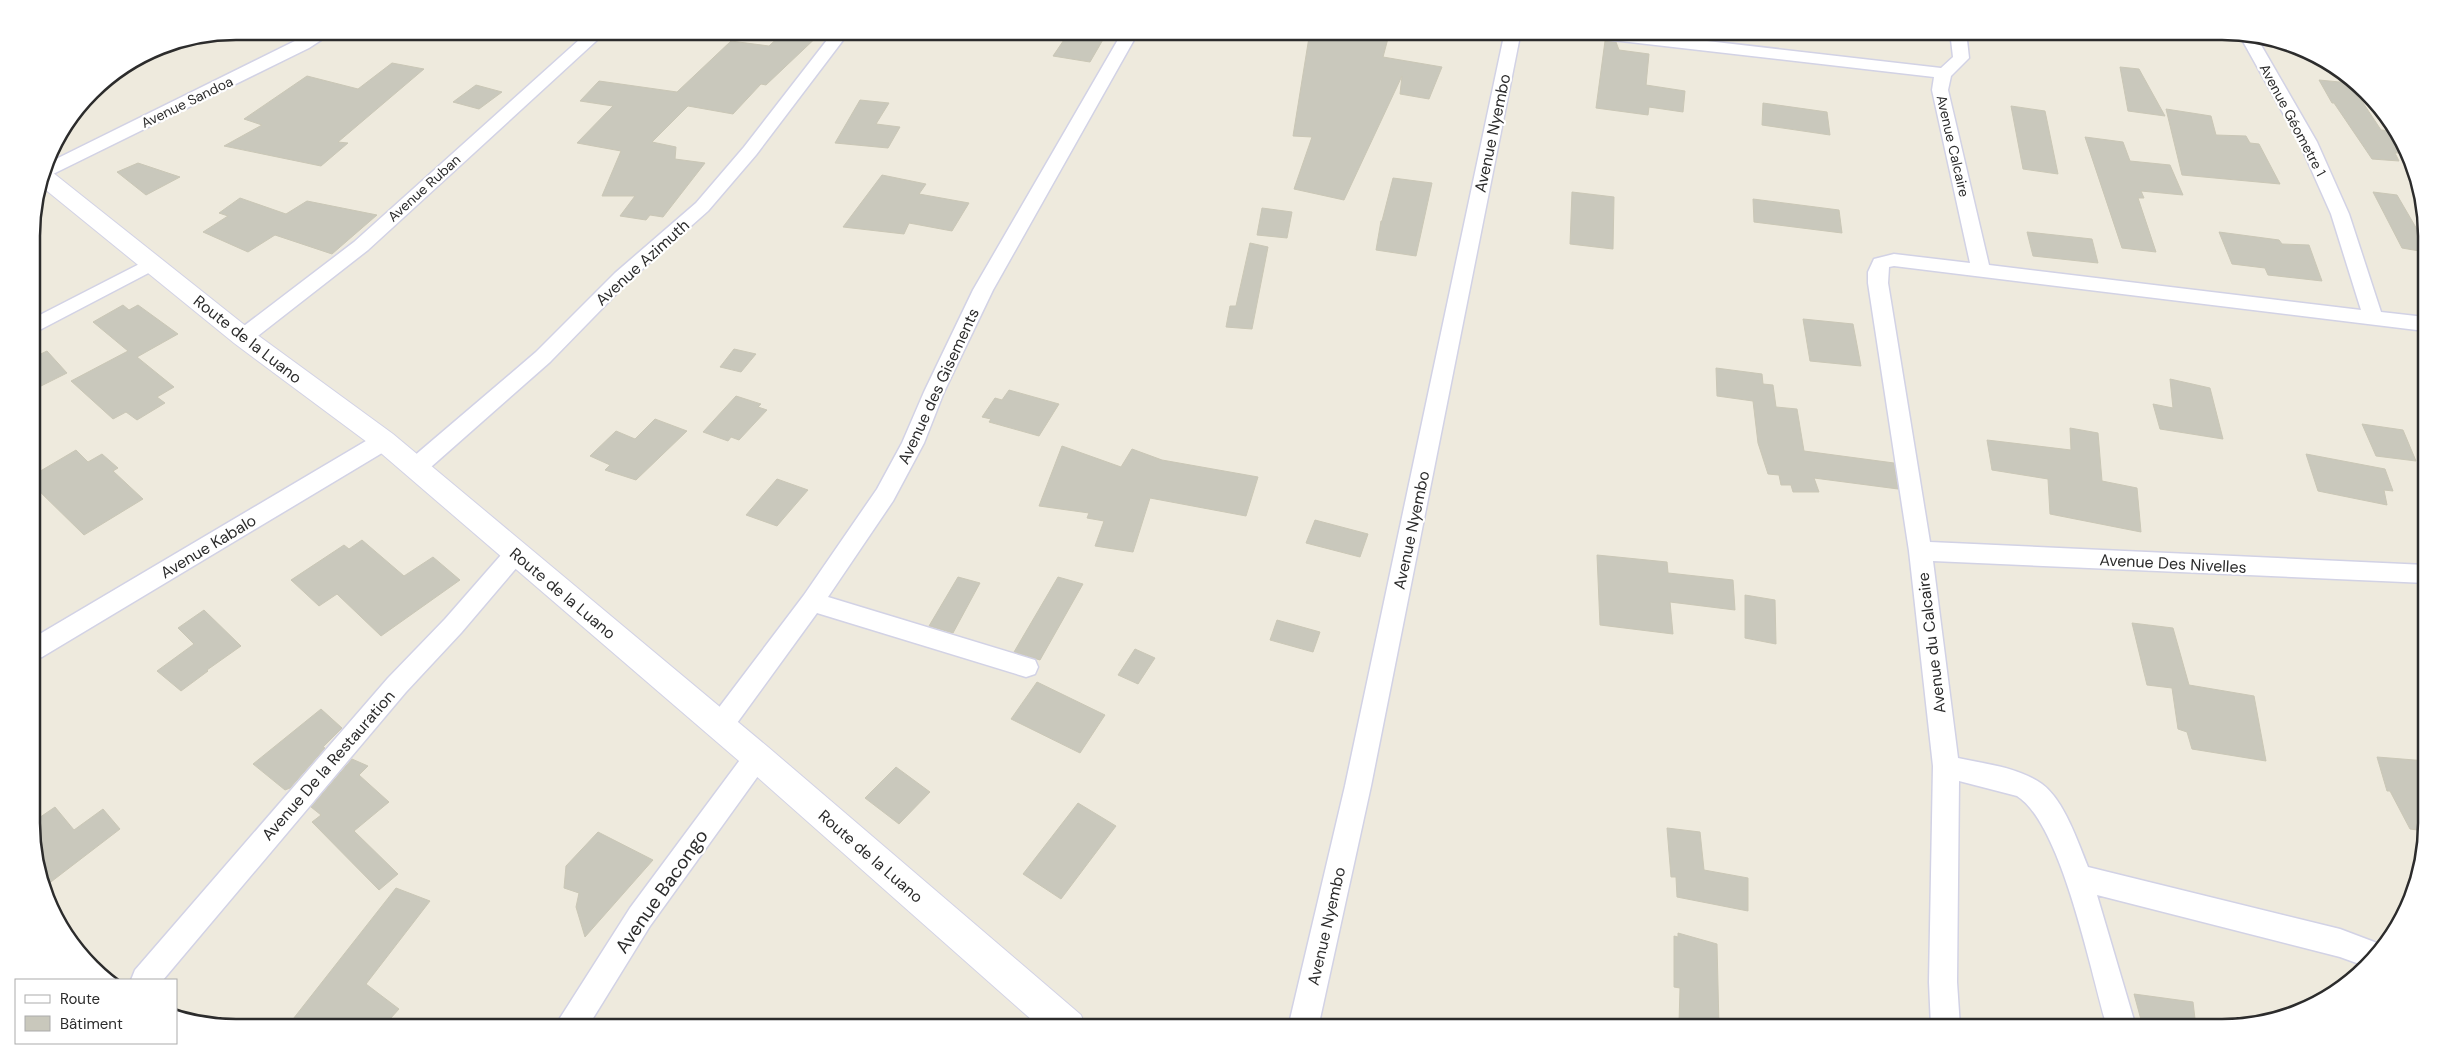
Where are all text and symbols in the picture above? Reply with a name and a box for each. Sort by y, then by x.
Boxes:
street label: Avenue Géometre 1 [2256,61,2330,179]
street label: Avenue Sandoa [138,72,236,132]
street label: Avenue Nyembo [1470,72,1515,194]
street label: Avenue Calcaire [1933,93,1973,199]
street label: Avenue Ruban [384,151,464,225]
street label: Avenue Azimuth [591,215,694,310]
street label: Route de la Luano [189,291,306,388]
street label: Avenue des Gisements [893,305,984,468]
street label: Avenue Nyembo [1389,469,1434,591]
street label: Avenue Kabalo [157,510,260,583]
street label: Route de la Luano [505,543,620,644]
street label: Avenue Des Nivelles [2099,549,2247,578]
street label: Avenue du Calcaire [1912,571,1951,715]
street label: Avenue De la Restauration [257,686,399,845]
street label: Route de la Luano [814,805,927,908]
street label: Avenue Bacongo [609,824,714,958]
street label: Avenue Nyembo [1303,865,1350,987]
legend [15,979,178,1044]
text: Route [60,989,100,1009]
text: Bâtiment [60,1014,123,1034]

